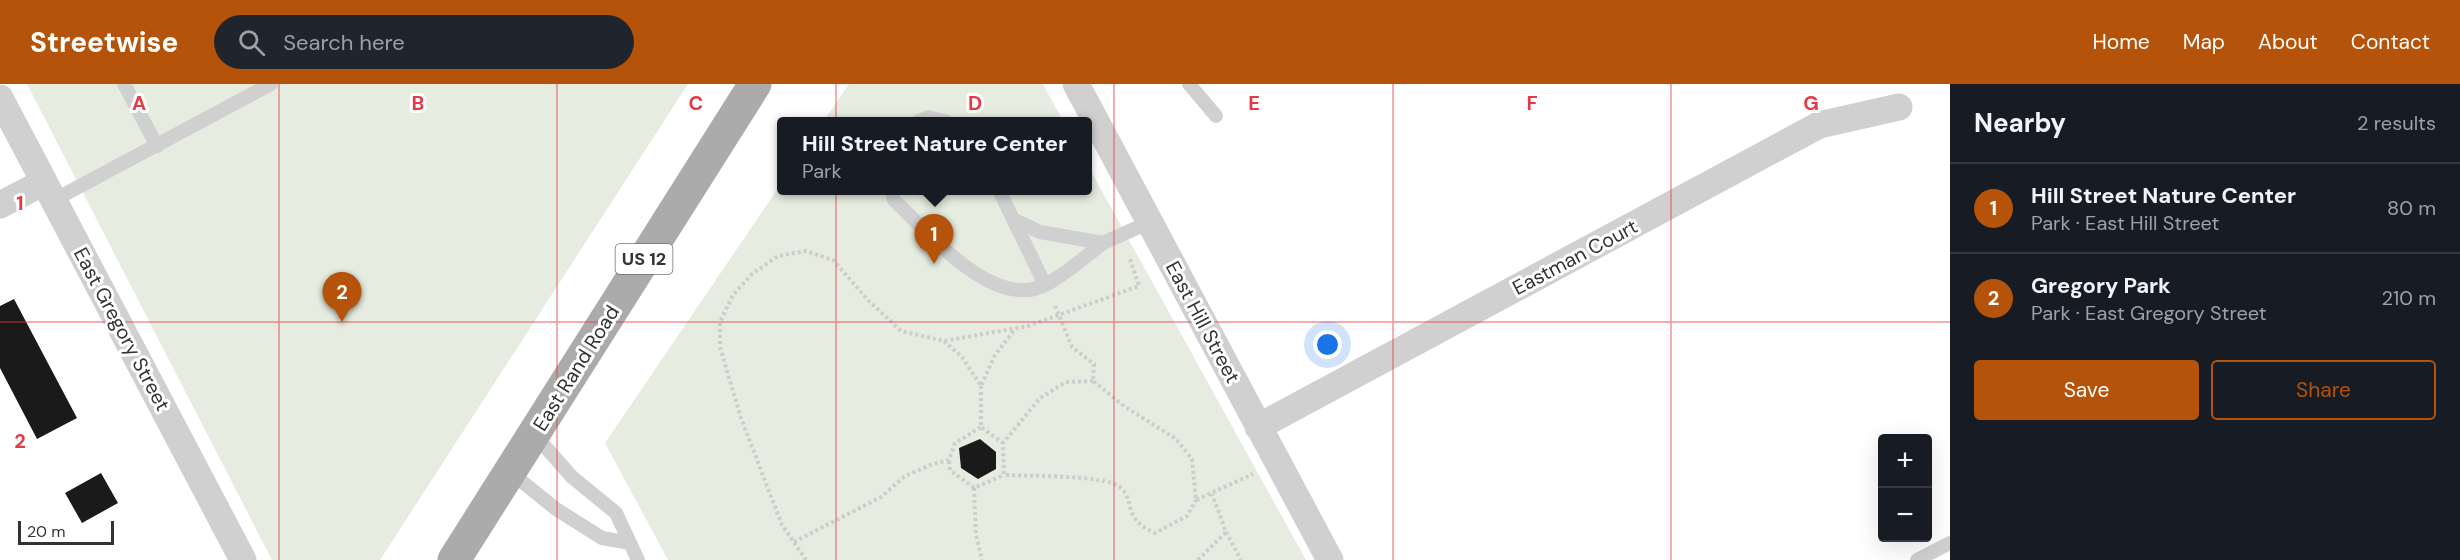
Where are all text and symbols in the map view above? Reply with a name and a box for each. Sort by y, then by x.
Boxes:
search box [214,15,634,69]
text: Streetwise [30,24,178,61]
icon: search [235,26,268,59]
text: Search here [283,28,405,57]
text: Home [2092,28,2150,56]
text: Map [2183,28,2225,56]
text: About [2258,28,2318,56]
text: Contact [2351,28,2430,56]
text: A [132,90,146,116]
text: B [412,90,424,116]
text: C [689,90,703,116]
text: D [968,90,982,116]
text: E [1248,90,1260,116]
text: F [1526,90,1538,116]
text: G [1803,90,1819,116]
text: Nearby [1974,106,2066,140]
text: 2 results [2357,110,2436,136]
popup [777,117,1092,195]
text: Hill Street Nature Center [802,129,1067,158]
text: Park [802,158,842,184]
text: Hill Street Nature Center [2031,181,2296,210]
text: 1 [16,190,24,216]
text: 1 [1990,195,1997,221]
text: 80 m [2387,195,2436,221]
text: Park · East Hill Street [2031,210,2219,236]
street label: Eastman Court [1508,213,1642,301]
pin: 1 [914,214,954,264]
street label: East Gregory Street [68,243,176,415]
road number: US 12 [616,244,672,274]
street label: East Hill Street [1160,257,1246,388]
text: Gregory Park [2031,271,2171,300]
pin: 2 [322,272,362,322]
text: 2 [1988,285,1999,311]
text: 210 m [2381,285,2436,311]
street label: East Rand Road [527,300,625,436]
text: Park · East Gregory Street [2031,300,2267,326]
your location [1313,330,1342,359]
button: Save [1974,360,2199,420]
button: Share [2211,360,2436,420]
text: 2 [14,428,26,454]
map controls [1878,434,1932,542]
button: + [1878,434,1932,488]
button: − [1878,488,1932,542]
scale bar [18,518,114,546]
text: 20 m [27,521,66,542]

